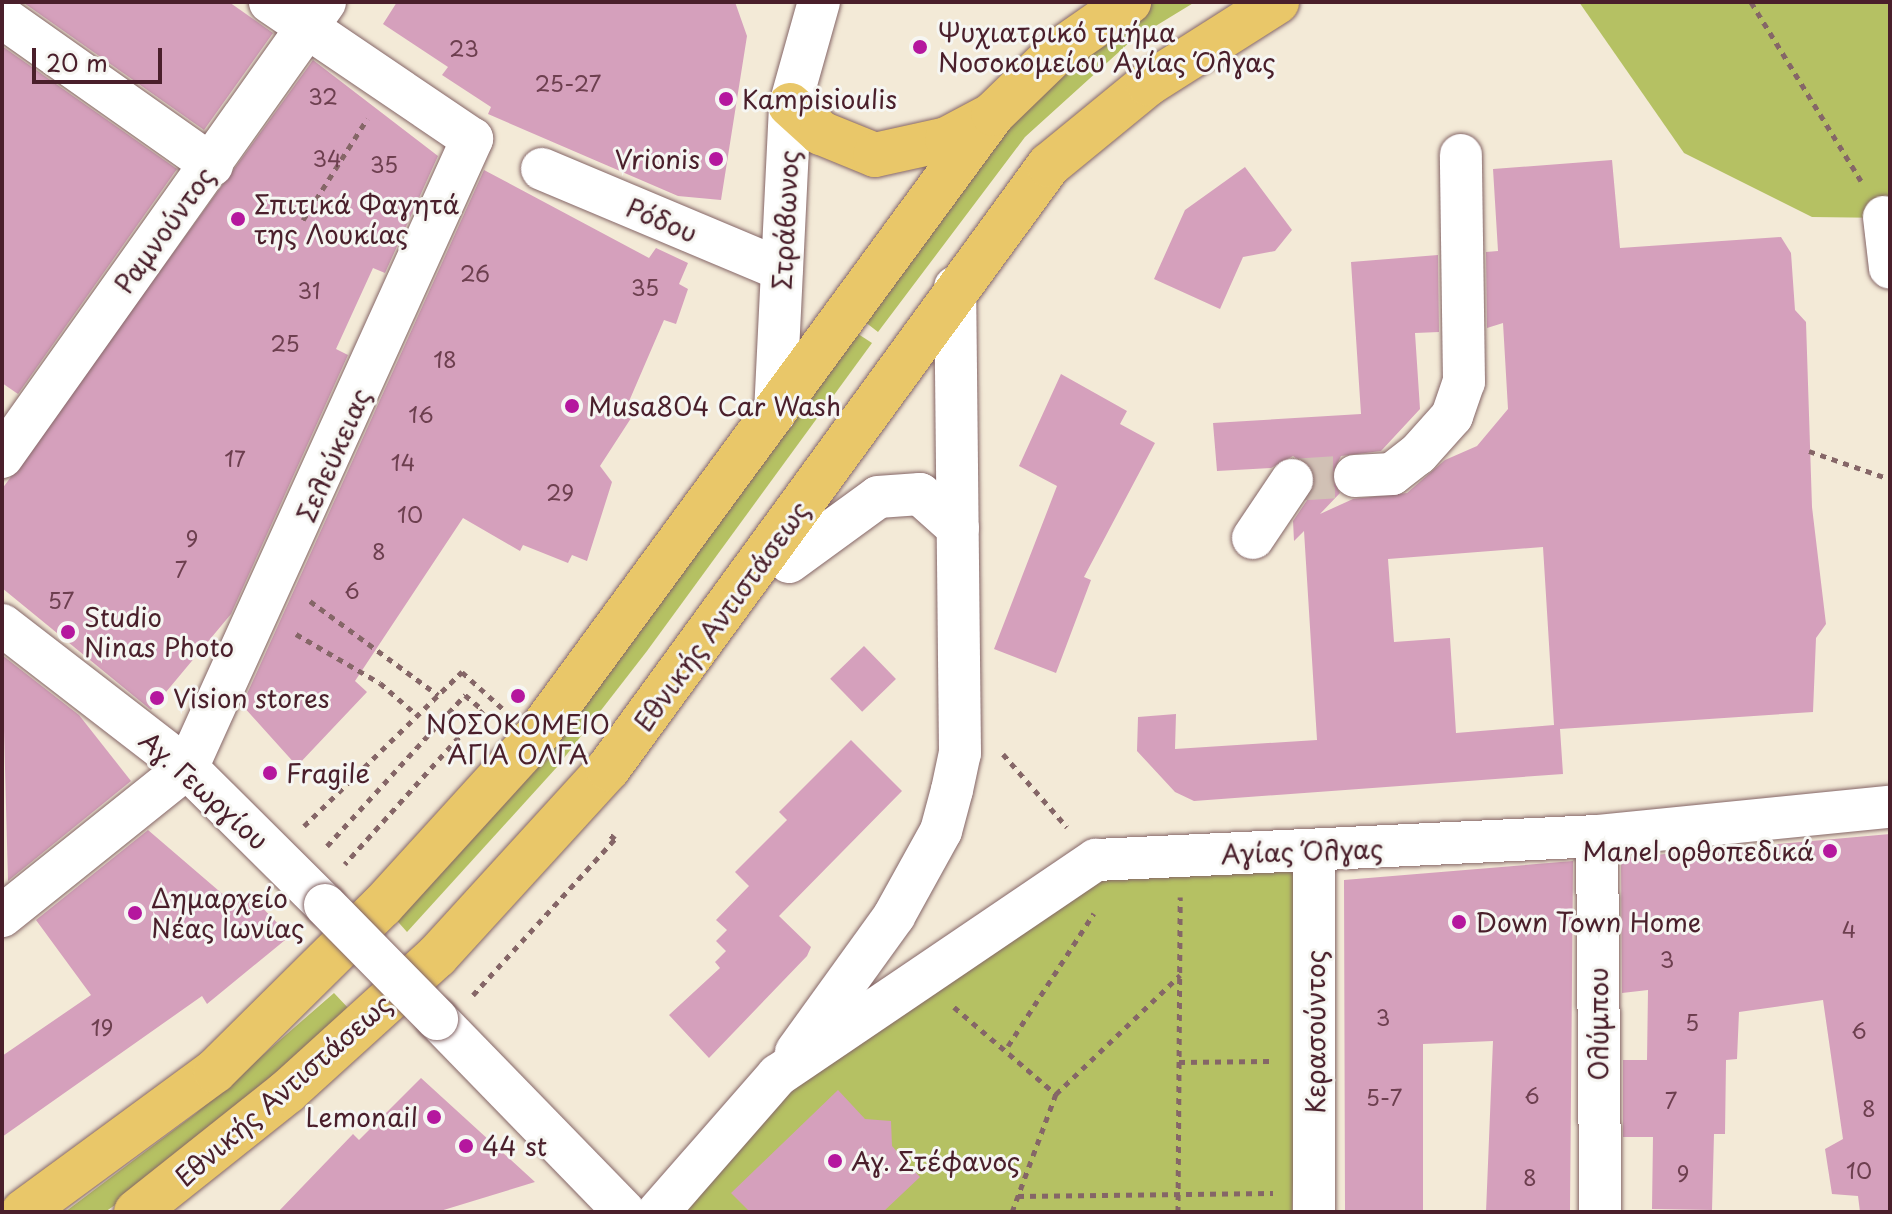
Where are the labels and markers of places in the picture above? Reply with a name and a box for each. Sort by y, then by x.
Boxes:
place label: Ψυχιατρικό τμήμα Νοσοκομείου Αγίας Όλγας [938,16,1275,78]
marker: Ψυχιατρικό τμήμα Νοσοκομείου Αγίας Όλγας [909,36,931,58]
place label: Kampisioulis [742,83,897,115]
marker: Kampisioulis [717,90,735,108]
place label: Vrionis [615,143,700,175]
marker: Vrionis [707,150,725,168]
place label: Σπιτικά Φαγητά της Λουκίας [254,188,459,250]
marker: Σπιτικά Φαγητά της Λουκίας [229,210,247,228]
place label: Musa804 Car Wash [588,390,841,422]
marker: Musa804 Car Wash [563,397,581,415]
place label: Studio Ninas Photo [84,601,234,662]
marker: Studio Ninas Photo [59,623,77,641]
place label: Vision stores [173,682,329,714]
marker: ΝΟΣΟΚΟΜΕΙΟ ΑΓΙΑ ΟΛΓΑ [509,687,527,705]
marker: Vision stores [148,689,166,707]
place label: ΝΟΣΟΚΟΜΕΙΟ ΑΓΙΑ ΟΛΓΑ [426,708,610,770]
place label: Fragile [286,757,370,789]
marker: Fragile [261,764,279,782]
place label: Manel ορθοπεδικά [1581,835,1814,867]
marker: Manel ορθοπεδικά [1821,842,1839,860]
place label: Δημαρχείο Νέας Ιωνίας [151,882,306,944]
marker: Δημαρχείο Νέας Ιωνίας [126,904,144,922]
place label: Down Town Home [1475,906,1699,938]
marker: Down Town Home [1450,913,1468,931]
place label: Lemonail [305,1101,418,1133]
marker: Lemonail [425,1108,443,1126]
place label: 44 st [482,1130,547,1162]
marker: 44 st [457,1137,475,1155]
place label: Αγ. Στέφανος [851,1145,1021,1177]
marker: Αγ. Στέφανος [826,1152,844,1170]

